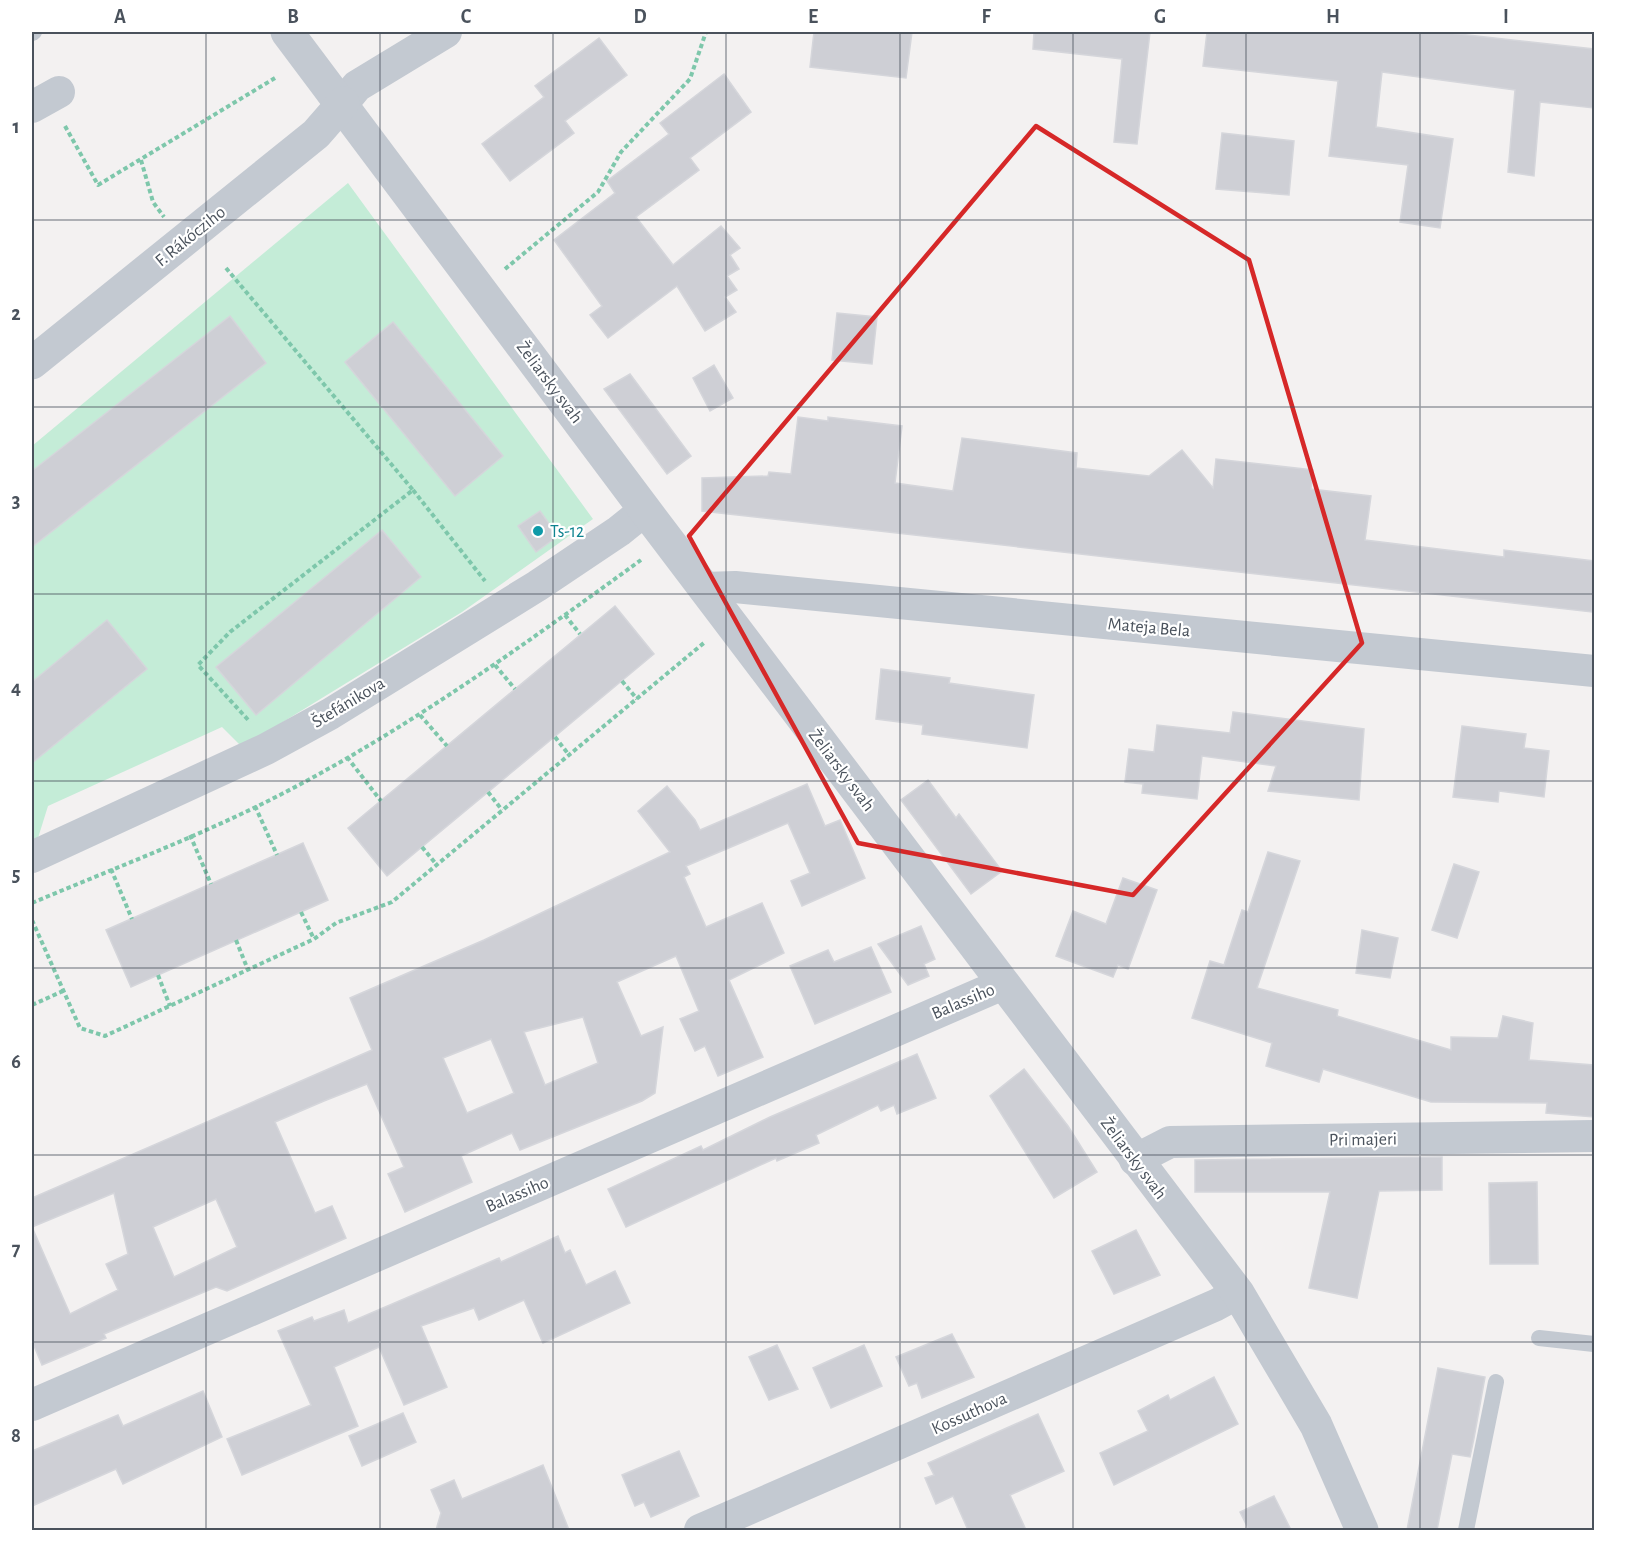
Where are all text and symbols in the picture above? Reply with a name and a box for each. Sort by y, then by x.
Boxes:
text: A [114,7,126,27]
text: B [287,7,299,27]
text: C [461,7,472,27]
text: D [633,7,647,27]
text: E [808,7,818,27]
text: F [981,7,991,27]
text: G [1154,7,1166,27]
text: H [1326,7,1340,27]
text: I [1503,7,1509,27]
text: 1 [12,117,20,137]
street label: F. Rákócziho [152,203,229,270]
text: 2 [11,304,21,324]
street label: Želiarsky svah [513,337,588,427]
text: 3 [12,491,20,511]
place label: Ts-12 [550,523,584,541]
marker: Ts-12 [531,524,545,538]
street label: Mateja Bela [1107,615,1191,641]
street label: Štefánikova [307,672,388,732]
text: 4 [11,678,21,698]
street label: Želiarsky svah [805,725,880,815]
text: 5 [12,865,20,885]
street label: Balassiho [929,981,998,1023]
text: 6 [11,1052,21,1072]
street label: Želiarsky svah [1097,1113,1172,1203]
street label: Pri majeri [1329,1130,1397,1150]
street label: Balassiho [483,1174,552,1216]
text: 7 [12,1239,21,1259]
street label: Kossuthova [929,1389,1010,1438]
text: 8 [11,1426,21,1446]

